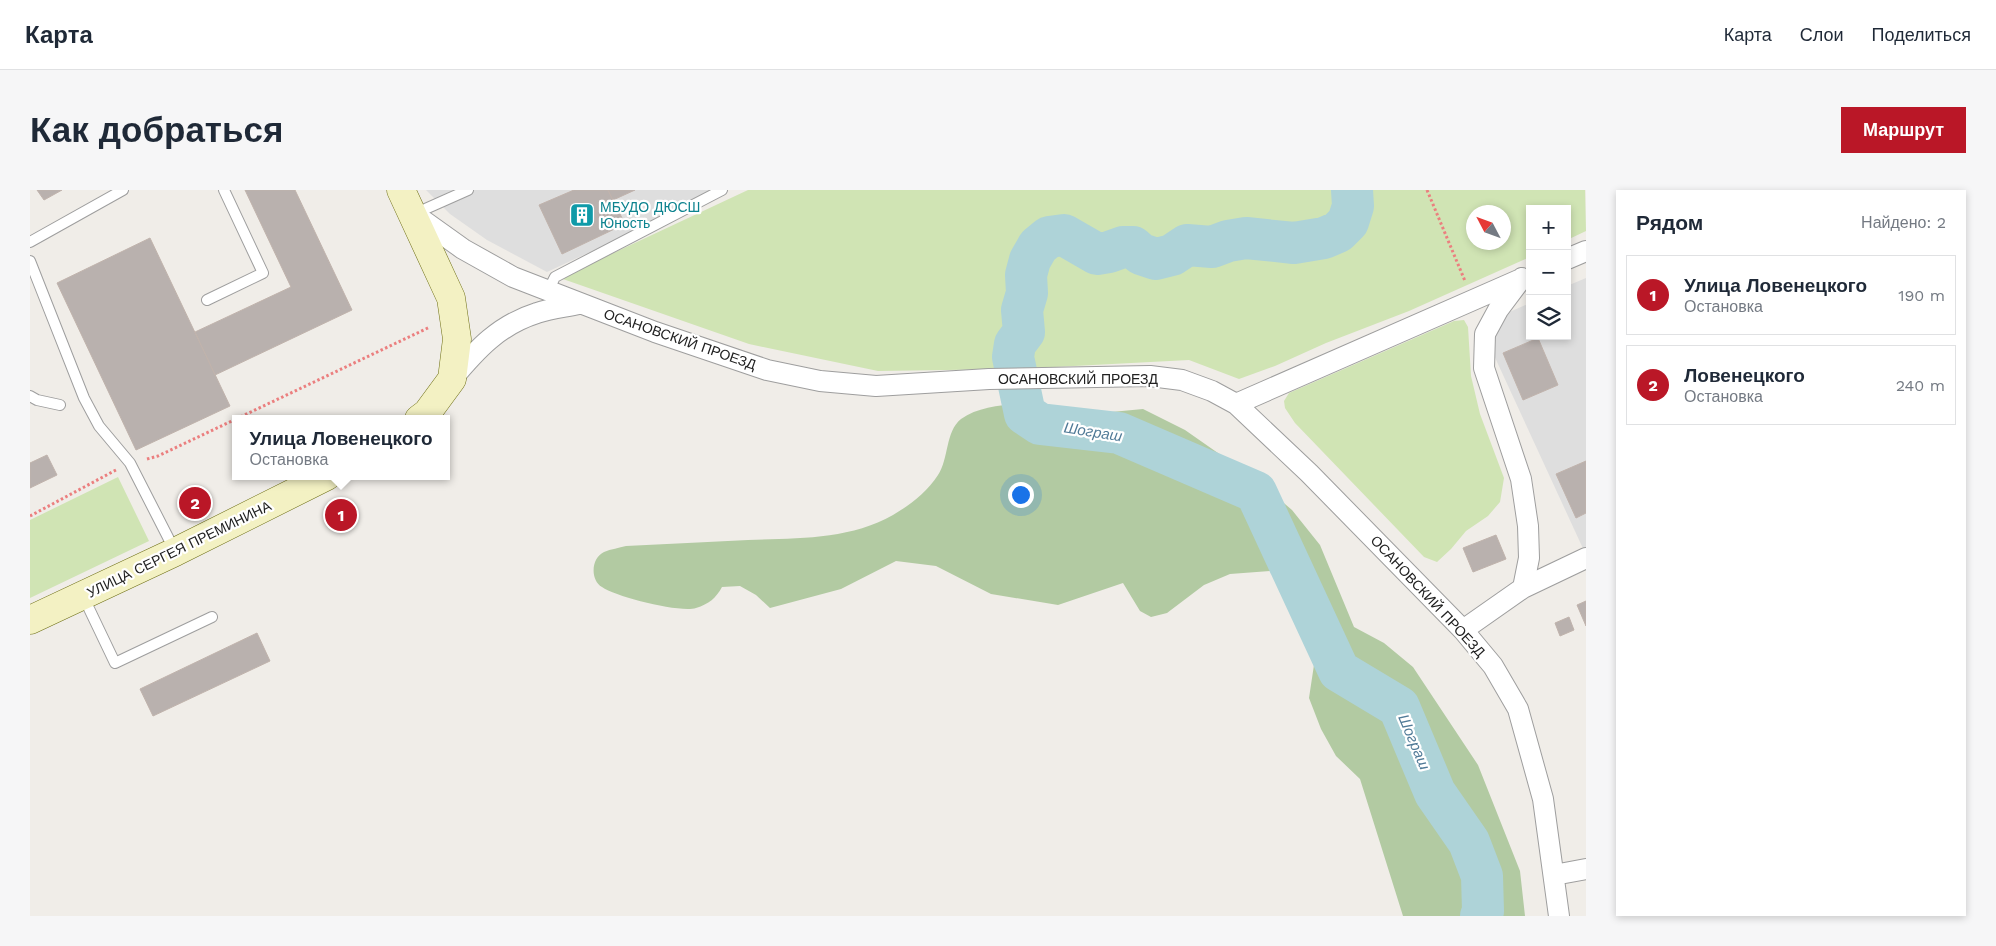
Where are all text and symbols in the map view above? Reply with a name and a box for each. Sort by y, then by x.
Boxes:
text: Карта [25,21,93,49]
text: Карта [1724,24,1772,45]
text: Слои [1800,24,1844,45]
text: Поделиться [1872,24,1971,45]
button: Маршрут [1841,107,1966,153]
text: Как добраться [30,109,283,151]
place label: МБУДО ДЮСШ Юность [600,199,700,231]
building icon: МБУДО ДЮСШ Юность [569,202,595,228]
north arrow [1466,205,1511,250]
map controls [1526,205,1571,340]
button: + [1526,205,1571,250]
text: Рядом [1636,210,1703,235]
text: Найдено: 2 [1861,213,1946,232]
button: − [1526,250,1571,295]
text: Улица Ловенецкого [1684,274,1867,297]
text: 1 [1650,286,1656,305]
text: 190 m [1898,286,1945,305]
button: layers [1526,295,1571,340]
text: Остановка [1684,297,1763,316]
street label: ОСАНОВСКИЙ ПРОЕЗД [602,304,759,373]
text: Ловенецкого [1684,364,1805,387]
street label: ОСАНОВСКИЙ ПРОЕЗД [998,370,1159,387]
text: 2 [1648,376,1658,395]
text: 240 m [1896,376,1945,395]
text: Остановка [1684,387,1763,406]
popup [232,415,450,480]
water label: Шограш [1063,419,1124,446]
text: Улица Ловенецкого [249,427,433,450]
text: Остановка [249,450,328,469]
your location [1008,482,1034,508]
pin: 2 [179,484,211,522]
pin: 1 [325,496,357,534]
street label: УЛИЦА СЕРГЕЯ ПРЕМИНИНА [84,497,274,601]
street label: ОСАНОВСКИЙ ПРОЕЗД [1368,531,1489,660]
water label: Шограш [1394,711,1434,773]

